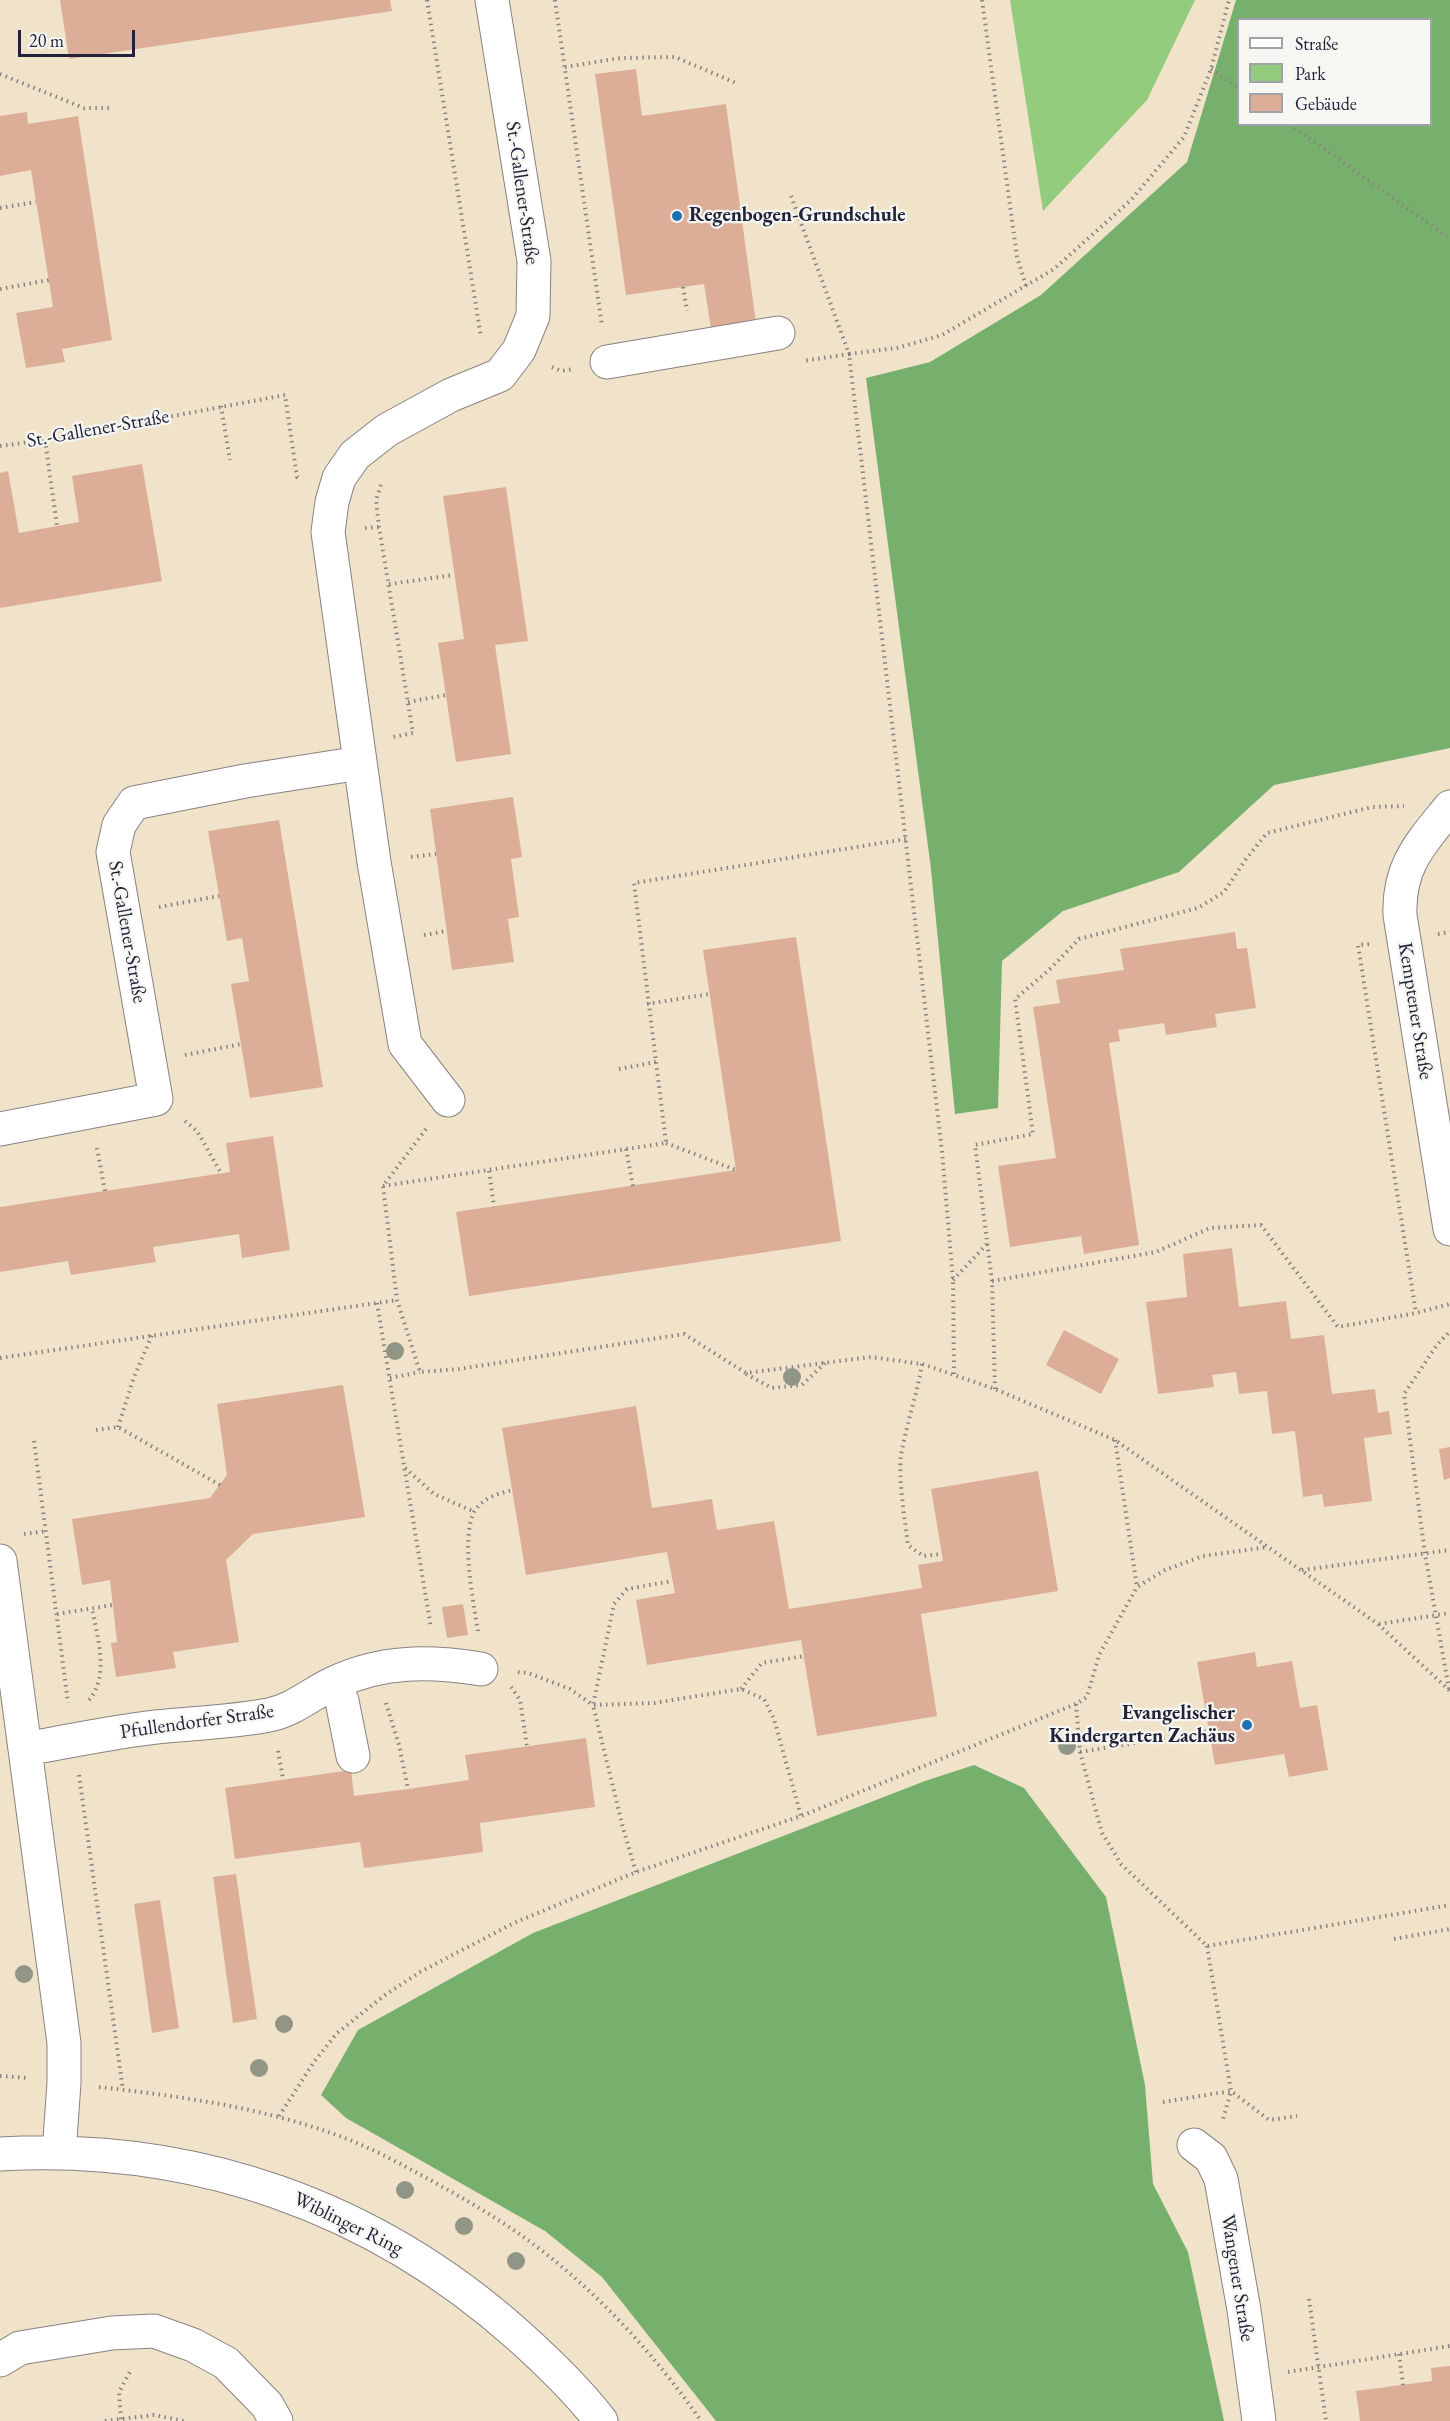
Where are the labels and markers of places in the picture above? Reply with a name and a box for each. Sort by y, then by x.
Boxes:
place label: Regenbogen-Grundschule [689,204,905,228]
marker: Regenbogen-Grundschule [670,209,684,223]
place label: Evangelischer Kindergarten Zachäus [1049,1702,1235,1749]
marker: Evangelischer Kindergarten Zachäus [1240,1718,1254,1732]

